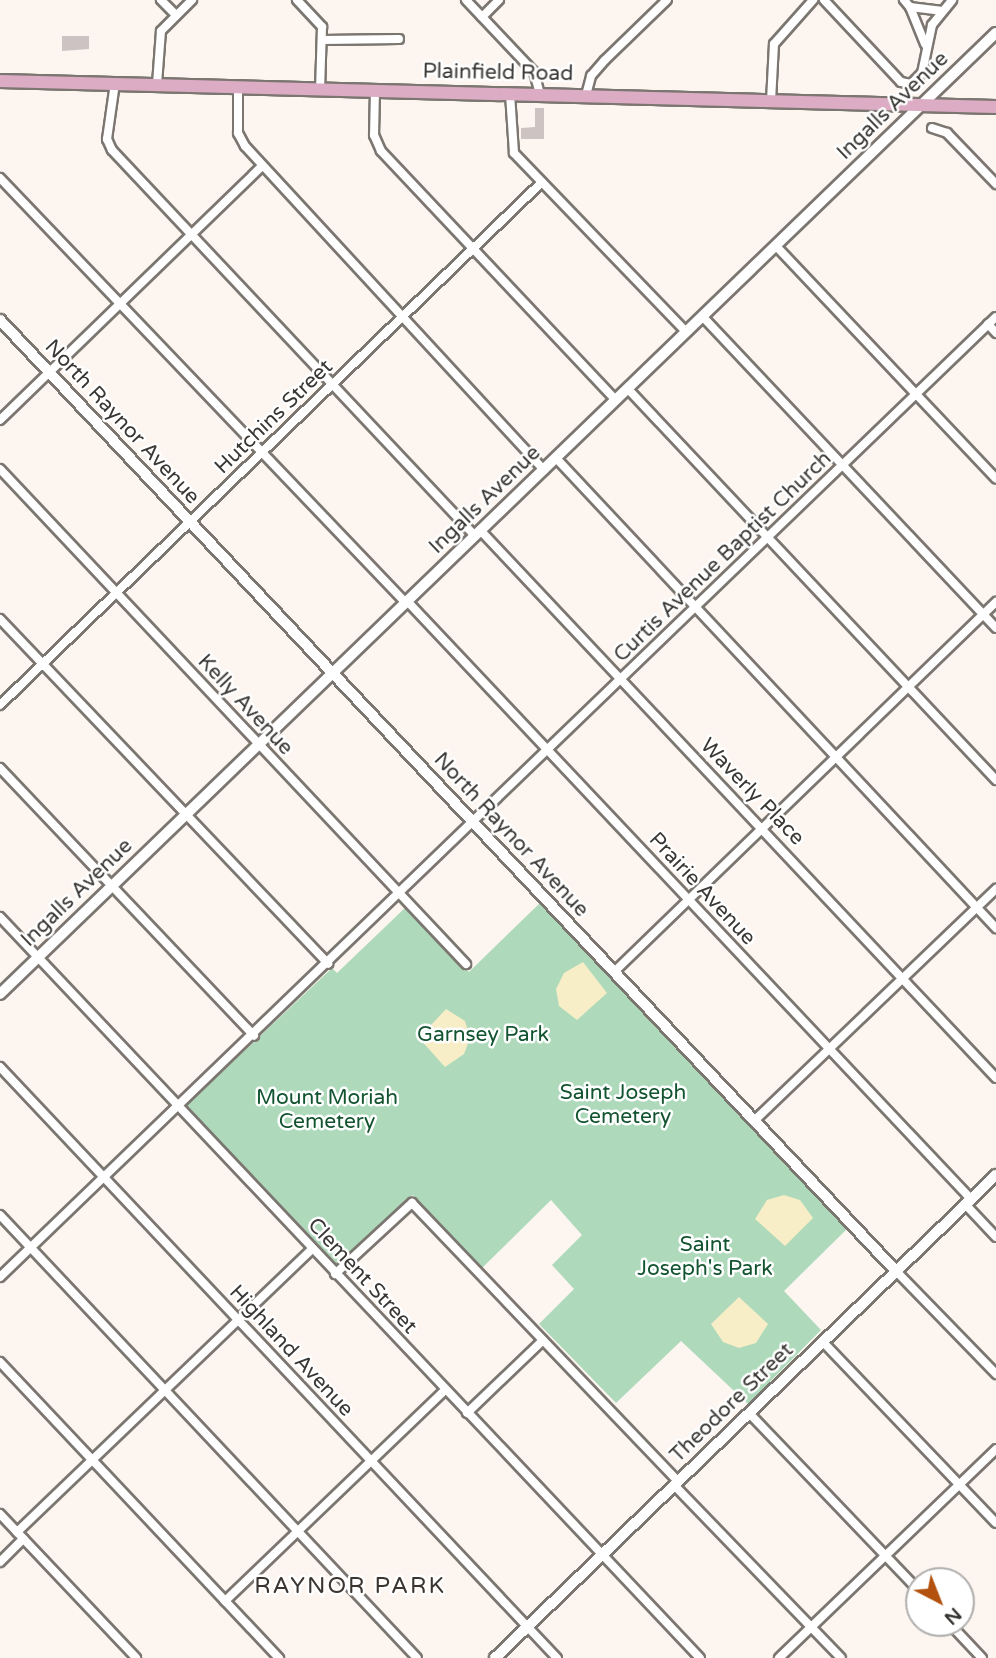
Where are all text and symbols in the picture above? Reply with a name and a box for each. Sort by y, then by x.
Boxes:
street label: Ingalls Avenue [832,47,954,165]
street label: Plainfield Road [422,59,574,87]
street label: North Raynor Avenue [39,335,205,509]
street label: Hutchins Street [210,355,338,479]
street label: Ingalls Avenue [424,441,546,559]
street label: Curtis Avenue Baptist Church [609,446,837,668]
street label: Kelly Avenue [192,649,298,761]
street label: Waverly Place [695,733,809,851]
street label: North Raynor Avenue [428,748,594,922]
street label: Prairie Avenue [643,827,761,951]
street label: Ingalls Avenue [16,834,138,952]
park label: Garnsey Park [417,1022,549,1048]
park label: Saint Joseph Cemetery [560,1080,686,1130]
park label: Mount Moriah Cemetery [256,1085,398,1135]
street label: Clement Street [302,1213,422,1339]
park label: Saint Joseph's Park [637,1232,773,1282]
street label: Highland Avenue [224,1280,358,1422]
street label: Theodore Street [665,1338,799,1468]
north arrow [905,1567,975,1637]
district label: RAYNOR PARK [256,1572,444,1600]
text: N [940,1603,966,1629]

